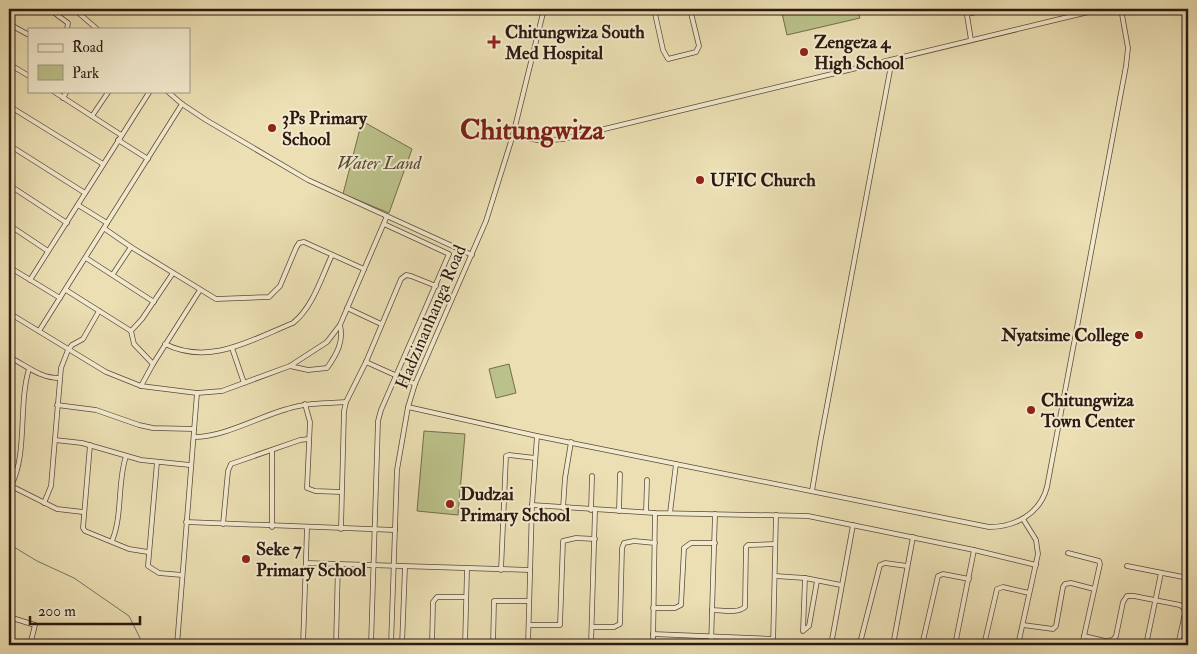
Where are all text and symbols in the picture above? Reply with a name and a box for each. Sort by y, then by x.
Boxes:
place label: Chitungwiza South Med Hospital [504,21,645,65]
legend [28,28,190,92]
place label: Zengeza 4 High School [814,31,905,75]
marker: Chitungwiza South Med Hospital [487,35,501,49]
text: Road [72,38,104,57]
marker: Zengeza 4 High School [798,46,810,58]
text: Park [72,64,99,83]
place label: 3Ps Primary School [282,107,368,151]
district label: Chitungwiza [460,113,605,148]
marker: 3Ps Primary School [266,122,278,134]
park label: Water Land [337,152,423,175]
place label: UFIC Church [710,169,816,192]
marker: UFIC Church [694,174,706,186]
street label: Hadzinanhanga Road [390,241,472,392]
place label: Nyatsime College [1000,324,1129,347]
marker: Nyatsime College [1133,329,1145,341]
place label: Chitungwiza Town Center [1040,389,1135,433]
marker: Chitungwiza Town Center [1025,404,1037,416]
place label: Dudzai Primary School [460,483,571,527]
marker: Dudzai Primary School [444,498,456,510]
place label: Seke 7 Primary School [256,538,367,582]
marker: Seke 7 Primary School [240,553,252,565]
scale bar [30,594,140,626]
text: 200 m [38,602,76,621]

